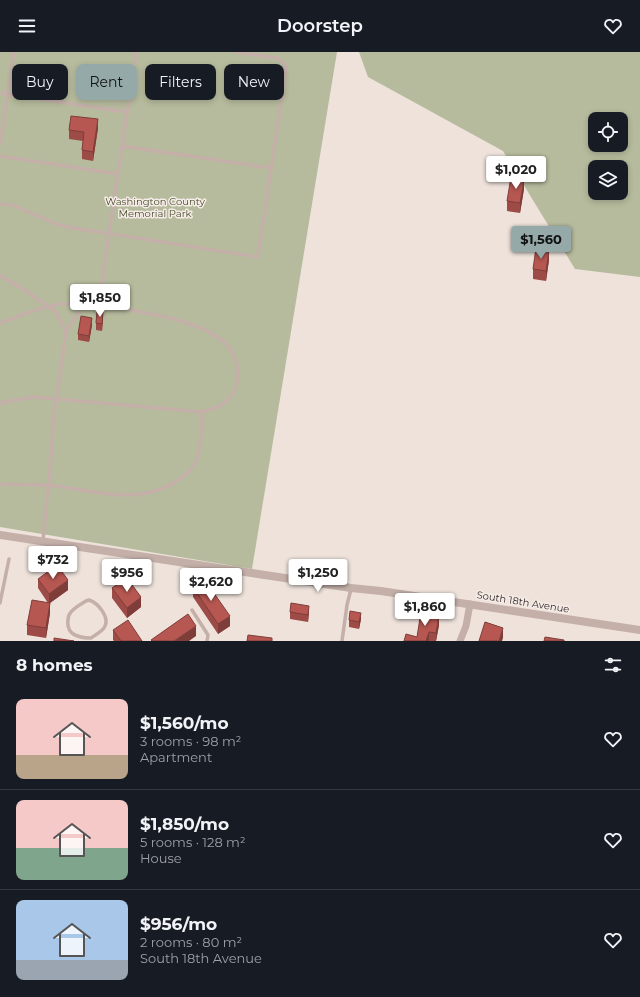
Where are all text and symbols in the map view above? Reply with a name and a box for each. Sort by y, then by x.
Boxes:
icon: menu [16,15,38,37]
text: Doorstep [277,15,363,37]
icon: heart [602,15,624,37]
chip: Buy [12,64,68,100]
chip: Rent [76,64,137,100]
chip: Filters [145,64,216,100]
chip: New [224,64,284,100]
map controls [588,112,628,200]
button: locate [588,112,628,152]
pin: $1,020 [483,156,549,190]
button: layers [588,160,628,200]
text: $1,020 [495,161,537,177]
park label: Washington County Memorial Park [105,195,205,220]
pin: $1,560 [508,226,574,260]
text: $1,560 [520,231,562,247]
pin: $1,850 [67,284,133,318]
text: $1,850 [79,289,121,305]
pin: $732 [29,546,77,580]
text: $732 [37,551,69,567]
pin: $956 [103,559,151,593]
pin: $1,250 [285,559,351,593]
text: $956 [111,564,143,580]
text: $1,250 [297,564,339,580]
pin: $2,620 [178,568,244,602]
text: $2,620 [189,573,233,589]
street label: South 18th Avenue [476,588,570,616]
pin: $1,860 [392,593,458,627]
text: $1,860 [404,598,446,614]
icon: filters [602,654,624,676]
text: 8 homes [16,655,93,675]
text: $1,560/mo [140,713,229,733]
icon: home [48,715,96,763]
icon: heart [602,728,624,750]
text: 3 rooms · 98 m² [140,733,241,749]
text: Apartment [140,749,212,765]
text: $1,850/mo [140,814,229,834]
icon: home [48,816,96,864]
icon: heart [602,829,624,851]
text: 5 rooms · 128 m² [140,834,246,850]
text: House [140,850,182,866]
text: $956/mo [140,914,217,934]
icon: home [48,916,96,964]
icon: heart [602,929,624,951]
text: 2 rooms · 80 m² [140,934,242,950]
text: South 18th Avenue [140,950,262,966]

